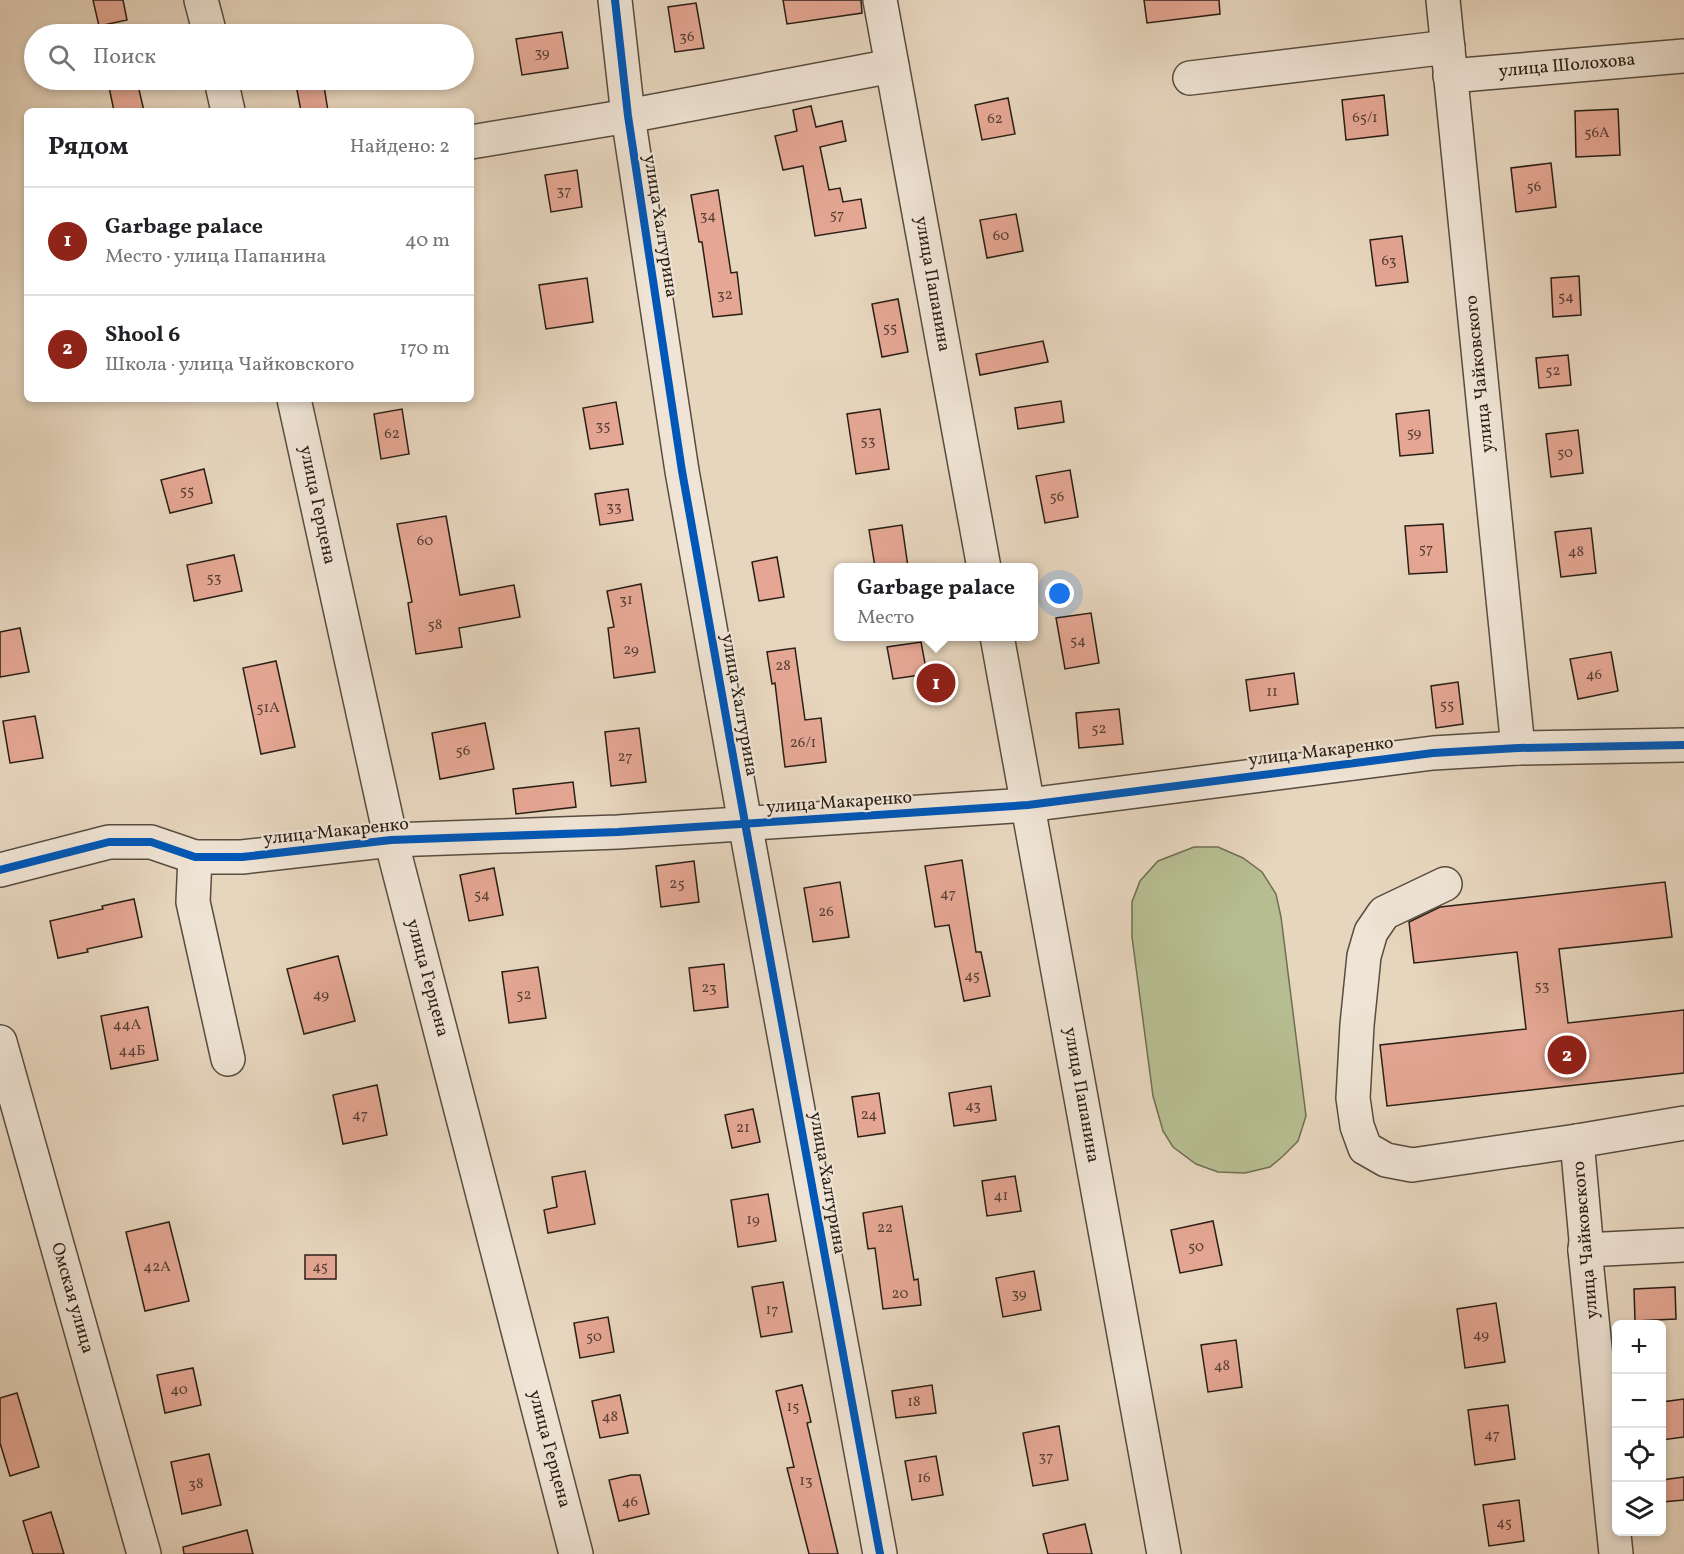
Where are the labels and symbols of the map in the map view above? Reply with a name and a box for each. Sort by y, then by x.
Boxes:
house number: 36 [679,27,695,48]
house number: 39 [534,43,550,64]
street label: улица Шолохова [1498,48,1636,84]
house number: 65/1 [1352,108,1378,129]
house number: 62 [987,109,1003,130]
house number: 56А [1584,123,1610,144]
street label: улица Халтурина [636,153,684,299]
house number: 56 [1527,177,1541,198]
house number: 37 [557,181,571,202]
house number: 57 [830,205,844,226]
house number: 34 [700,206,716,227]
street label: улица Папанина [908,214,956,354]
house number: 60 [993,226,1009,247]
house number: 63 [1381,251,1397,272]
house number: 32 [717,285,733,306]
house number: 54 [1558,287,1574,308]
street label: улица Чайковского [1459,294,1501,454]
house number: 55 [883,318,897,339]
house number: 52 [1545,361,1561,382]
house number: 35 [596,416,610,437]
house number: 59 [1407,423,1422,444]
house number: 62 [384,424,400,445]
house number: 53 [861,431,875,452]
street label: улица Герцена [292,443,342,567]
house number: 50 [1557,443,1573,464]
house number: 55 [180,481,194,502]
house number: 56 [1050,487,1064,508]
house number: 33 [606,497,622,518]
house number: 60 [417,531,433,552]
house number: 57 [1419,539,1433,560]
house number: 48 [1568,542,1584,563]
house number: 53 [207,568,221,589]
your location [1045,579,1074,608]
house number: 31 [619,590,633,611]
house number: 58 [428,615,442,636]
house number: 54 [1070,631,1086,652]
street label: улица Халтурина [714,632,764,778]
house number: 29 [623,640,639,661]
house number: 28 [775,656,791,677]
pin: 1 [916,660,956,706]
house number: 46 [1586,665,1602,686]
house number: 11 [1266,682,1278,703]
house number: 55 [1440,695,1454,716]
house number: 51А [256,698,280,719]
house number: 52 [1091,719,1107,740]
street label: улица Макаренко [1247,731,1395,773]
house number: 26/1 [790,733,816,754]
house number: 56 [456,741,470,762]
house number: 27 [618,747,632,768]
street label: улица Макаренко [765,785,913,821]
street label: улица Макаренко [262,812,410,852]
house number: 25 [669,874,685,895]
house number: 47 [940,884,956,905]
house number: 54 [474,885,490,906]
house number: 26 [818,902,834,923]
street label: улица Герцена [399,916,455,1040]
house number: 45 [964,966,980,987]
house number: 53 [1535,976,1549,997]
house number: 23 [701,978,717,999]
house number: 49 [313,985,329,1006]
house number: 52 [516,985,532,1006]
house number: 44А [113,1015,142,1036]
street label: улица Папанина [1057,1025,1105,1165]
pin: 2 [1548,1032,1586,1078]
house number: 44Б [118,1041,146,1062]
house number: 43 [965,1096,981,1117]
house number: 47 [352,1105,368,1126]
house number: 24 [861,1105,877,1126]
street label: улица Халтурина [802,1110,852,1256]
house number: 21 [736,1118,750,1139]
street label: улица Чайковского [1567,1160,1605,1320]
house number: 41 [994,1186,1008,1207]
house number: 19 [746,1210,760,1231]
house number: 22 [877,1218,893,1239]
house number: 50 [1188,1237,1204,1258]
street label: Омская улица [44,1239,100,1357]
house number: 42А [143,1257,171,1278]
house number: 45 [312,1257,328,1278]
house number: 20 [892,1284,908,1305]
house number: 39 [1011,1284,1027,1305]
house number: 17 [765,1300,779,1321]
house number: 49 [1473,1325,1489,1346]
house number: 50 [586,1327,602,1348]
house number: 48 [1214,1356,1230,1377]
house number: 40 [170,1380,188,1401]
street label: улица Герцена [521,1387,577,1511]
house number: 18 [907,1392,921,1413]
house number: 15 [786,1397,800,1418]
house number: 48 [602,1407,618,1428]
house number: 47 [1484,1425,1500,1446]
house number: 37 [1039,1447,1053,1468]
house number: 16 [917,1468,931,1489]
house number: 13 [799,1471,813,1492]
house number: 38 [188,1474,204,1495]
house number: 46 [622,1492,638,1513]
house number: 45 [1496,1513,1512,1534]

